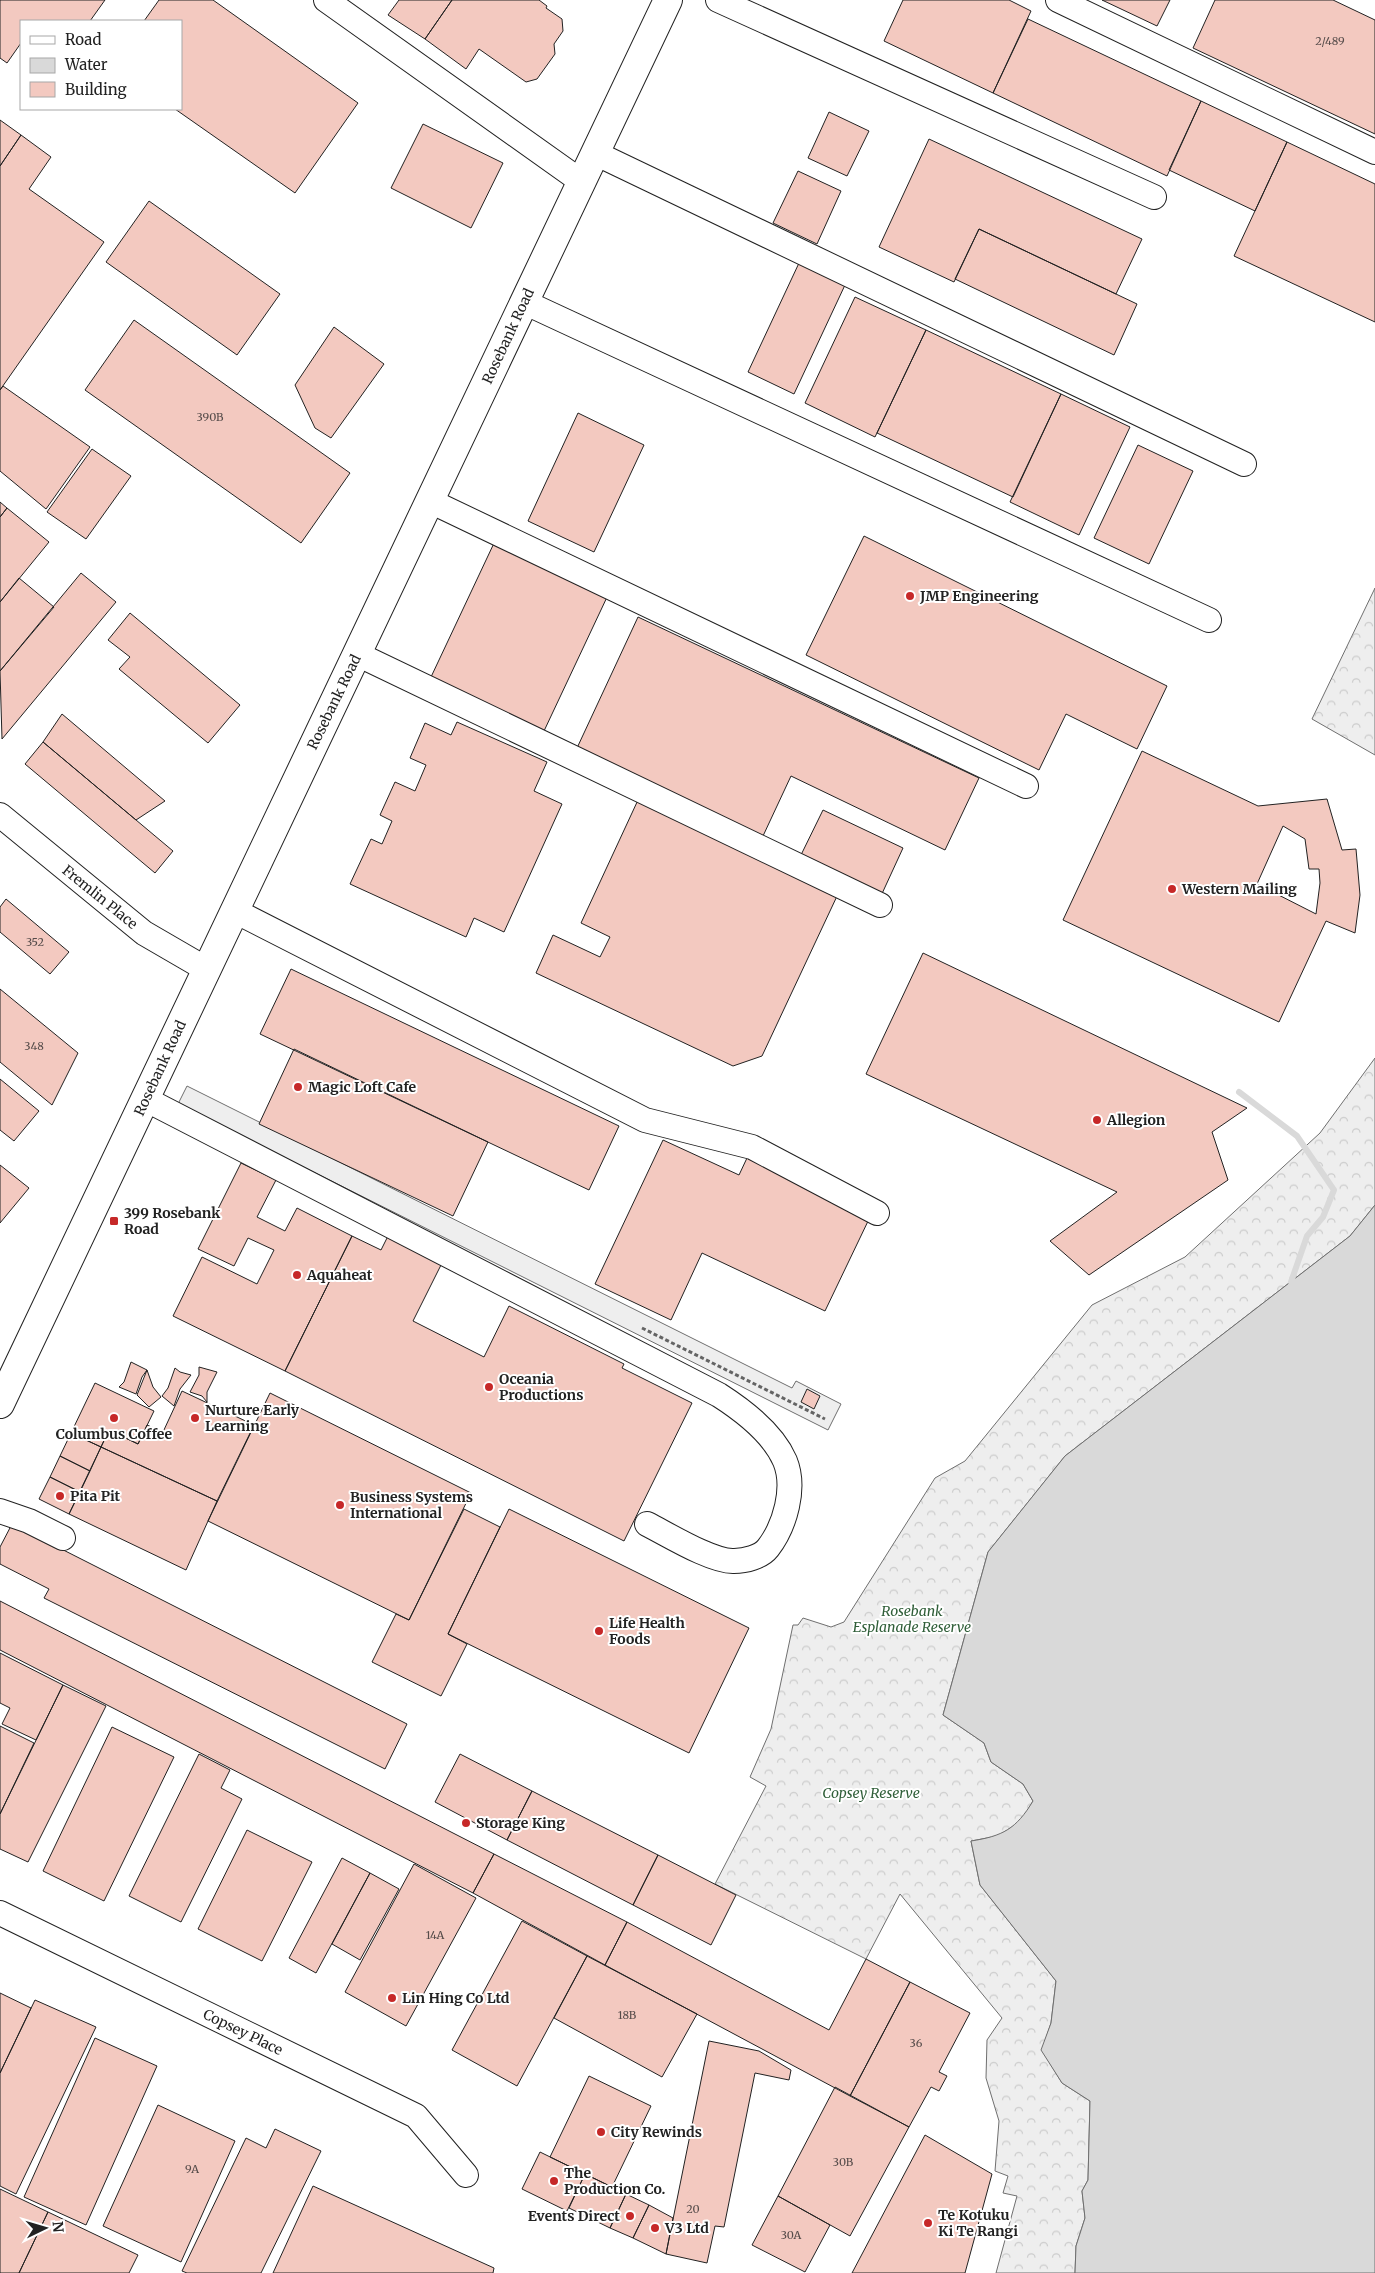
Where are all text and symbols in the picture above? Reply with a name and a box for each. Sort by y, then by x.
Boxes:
legend [20,20,182,110]
text: Road [65,30,101,49]
house number: 2/489 [1315,34,1345,48]
text: Water [64,55,108,74]
text: Building [65,80,127,99]
street label: Rosebank Road [478,285,538,387]
house number: 390B [197,410,224,424]
place label: JMP Engineering [919,587,1039,605]
marker: JMP Engineering [904,590,916,602]
street label: Rosebank Road [303,651,365,752]
street label: Fremlin Place [59,861,141,933]
place label: Western Mailing [1181,880,1297,898]
marker: Western Mailing [1166,883,1178,895]
house number: 352 [26,935,44,949]
street label: Rosebank Road [130,1017,190,1119]
house number: 348 [24,1039,44,1053]
place label: Magic Loft Cafe [308,1078,417,1096]
marker: Magic Loft Cafe [292,1081,304,1093]
place label: Allegion [1106,1111,1166,1129]
marker: Allegion [1091,1114,1103,1126]
place label: 399 Rosebank Road [124,1204,221,1238]
marker: 399 Rosebank Road [108,1215,120,1227]
place label: Aquaheat [306,1266,373,1284]
marker: Aquaheat [291,1269,303,1281]
place label: Oceania Productions [499,1370,583,1404]
marker: Oceania Productions [483,1381,495,1393]
place label: Nurture Early Learning [205,1401,300,1435]
marker: Columbus Coffee [108,1412,120,1424]
marker: Nurture Early Learning [189,1412,201,1424]
place label: Columbus Coffee [56,1425,173,1443]
place label: Pita Pit [70,1487,121,1505]
place label: Business Systems International [350,1488,473,1522]
marker: Pita Pit [54,1490,66,1502]
marker: Business Systems International [334,1499,346,1511]
park label: Rosebank Esplanade Reserve [853,1602,971,1636]
place label: Life Health Foods [609,1614,685,1648]
marker: Life Health Foods [593,1625,605,1637]
park label: Copsey Reserve [822,1784,920,1802]
place label: Storage King [476,1814,565,1832]
marker: Storage King [460,1817,472,1829]
house number: 14A [426,1928,445,1942]
place label: Lin Hing Co Ltd [402,1989,510,2007]
marker: Lin Hing Co Ltd [386,1992,398,2004]
street label: Copsey Place [200,2005,286,2059]
house number: 18B [618,2008,637,2022]
house number: 36 [910,2036,923,2050]
place label: City Rewinds [611,2123,702,2141]
marker: City Rewinds [595,2126,607,2138]
house number: 30B [833,2155,854,2169]
house number: 9A [185,2162,199,2176]
place label: The Production Co. [564,2164,666,2198]
marker: The Production Co. [548,2175,560,2187]
house number: 20 [686,2202,700,2216]
north arrow [20,2203,70,2253]
place label: Te Kotuku Ki Te Rangi [938,2206,1018,2240]
place label: Events Direct [528,2207,620,2225]
marker: Events Direct [624,2210,636,2222]
marker: Te Kotuku Ki Te Rangi [922,2217,934,2229]
place label: V3 Ltd [664,2219,709,2237]
text: N [49,2221,67,2233]
marker: V3 Ltd [649,2222,661,2234]
house number: 30A [781,2228,802,2242]

